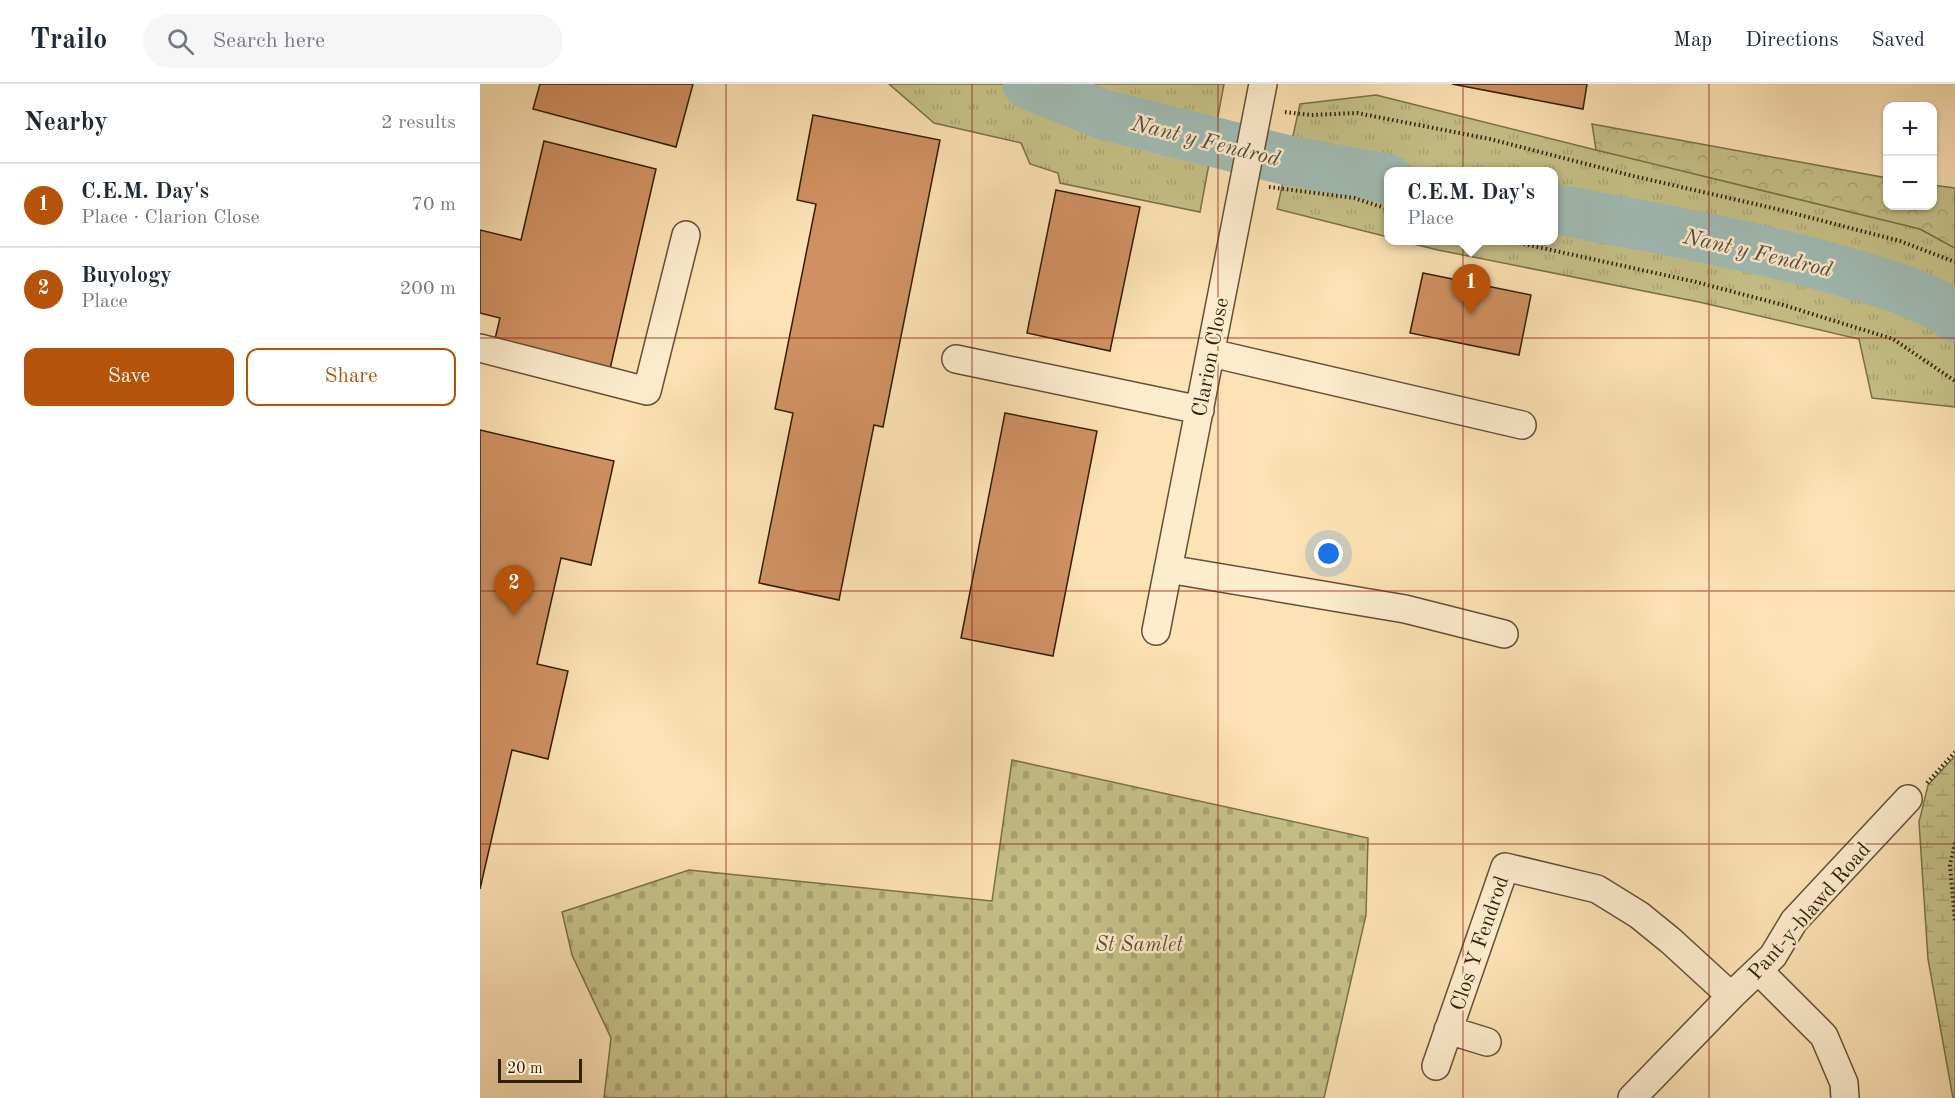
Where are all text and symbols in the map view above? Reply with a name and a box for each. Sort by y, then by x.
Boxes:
search box [143,14,563,68]
icon: search [164,25,197,58]
text: Trailo [30,27,107,55]
text: Search here [212,30,325,52]
text: Map [1673,30,1712,51]
text: Directions [1745,30,1839,51]
text: Saved [1872,30,1925,51]
map controls [1883,102,1937,210]
button: + [1883,102,1937,156]
text: Nearby [24,110,108,136]
text: 2 results [381,113,456,133]
water label: Nant y Fendrod [1128,113,1282,171]
button: − [1883,156,1937,210]
popup [1384,167,1558,245]
text: C.E.M. Day's [81,181,209,203]
text: C.E.M. Day's [1407,182,1535,204]
text: 1 [38,195,49,215]
text: 70 m [411,195,456,215]
text: Place · Clarion Close [81,208,260,228]
text: Place [1407,209,1454,229]
water label: Nant y Fendrod [1680,226,1834,282]
pin: 1 [1452,264,1490,314]
text: Buyology [81,265,172,287]
text: 2 [38,279,49,299]
text: 200 m [400,279,456,299]
text: Place [81,292,128,312]
street label: Clarion Close [1190,296,1233,419]
button: Save [24,348,234,406]
button: Share [246,348,456,406]
your location [1314,539,1343,568]
pin: 2 [495,566,534,615]
street label: Pant-y-blawd Road [1745,839,1875,985]
street label: Clos Y Fendrod [1448,873,1513,1014]
park label: St Samlet [1095,935,1183,956]
scale bar [498,1056,582,1084]
text: 20 m [507,1061,543,1077]

